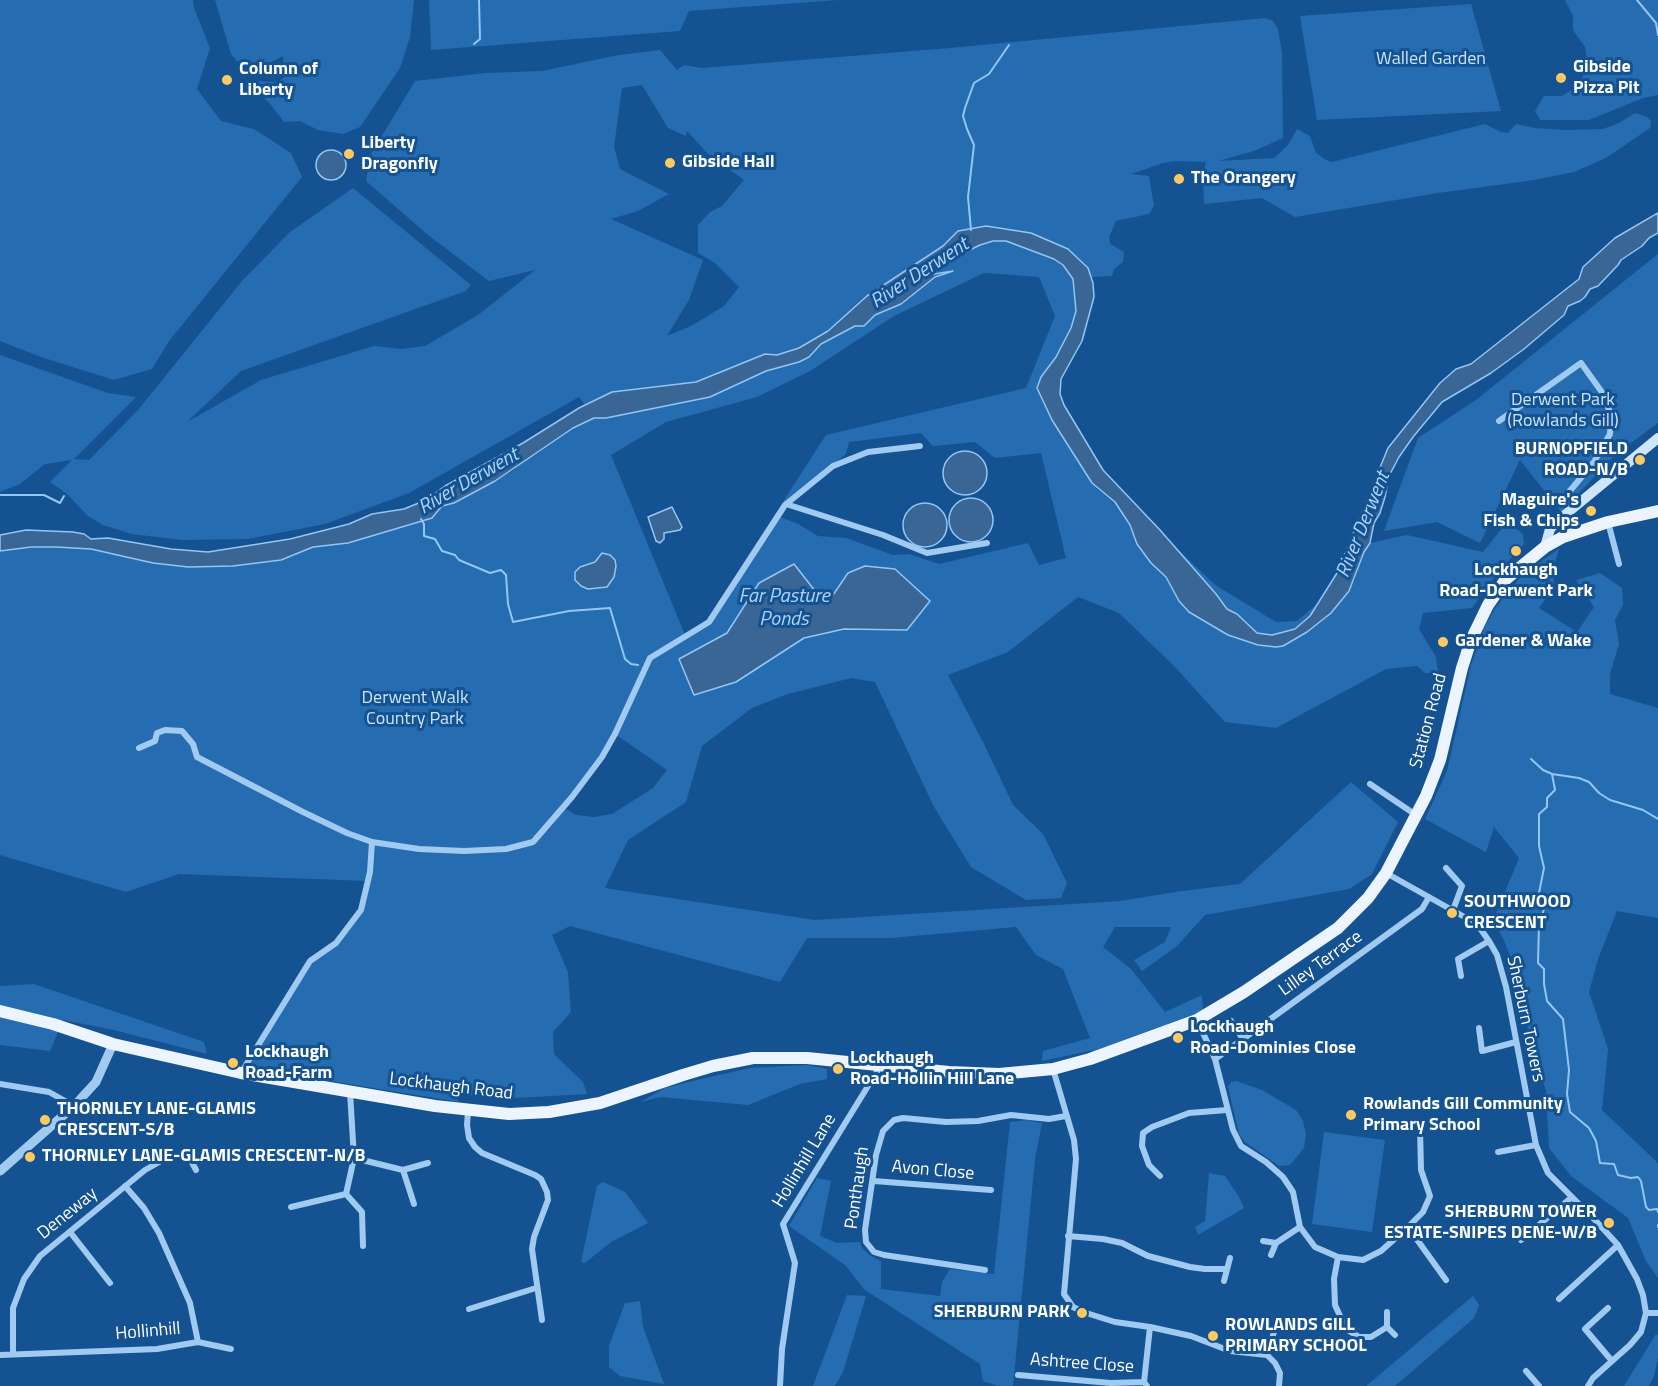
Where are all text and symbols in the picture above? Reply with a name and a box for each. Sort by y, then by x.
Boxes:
park label: Walled Garden [1376,49,1486,71]
place label: Gibside Pizza Pit [1573,57,1640,100]
place label: Column of Liberty [239,59,318,101]
marker: Gibside Pizza Pit [1554,71,1568,85]
marker: Column of Liberty [220,73,234,87]
place label: Liberty Dragonfly [361,133,438,176]
marker: Liberty Dragonfly [342,147,356,161]
place label: Gibside Hall [682,152,775,174]
marker: Gibside Hall [663,156,677,170]
place label: The Orangery [1191,168,1296,190]
marker: The Orangery [1172,172,1186,186]
water label: River Derwent [867,233,973,315]
park label: Derwent Park (Rowlands Gill) [1507,390,1619,432]
place label: BURNOPFIELD ROAD-N/B [1515,439,1628,482]
water label: River Derwent [415,444,523,520]
marker: BURNOPFIELD ROAD-N/B [1633,453,1647,467]
water label: River Derwent [1332,469,1396,581]
place label: Maguire's Fish & Chips [1483,490,1579,532]
marker: Maguire's Fish & Chips [1584,504,1598,518]
marker: Lockhaugh Road-Derwent Park [1509,544,1523,558]
place label: Lockhaugh Road-Derwent Park [1439,560,1593,602]
water label: Far Pasture Ponds [738,585,830,632]
place label: Gardener & Wake [1455,631,1591,653]
marker: Gardener & Wake [1436,635,1450,649]
street label: Station Road [1406,671,1452,771]
park label: Derwent Walk Country Park [361,688,469,730]
place label: SOUTHWOOD CRESCENT [1464,892,1571,934]
marker: SOUTHWOOD CRESCENT [1445,906,1459,920]
street label: Lilley Terrace [1275,927,1367,1001]
street label: Sherburn Towers [1501,954,1549,1084]
place label: Lockhaugh Road-Dominies Close [1190,1017,1356,1060]
marker: Lockhaugh Road-Dominies Close [1171,1031,1185,1045]
place label: Lockhaugh Road-Farm [245,1042,332,1084]
place label: Lockhaugh Road-Hollin Hill Lane [850,1048,1014,1090]
marker: Lockhaugh Road-Farm [226,1056,240,1070]
marker: Lockhaugh Road-Hollin Hill Lane [831,1062,845,1076]
street label: Lockhaugh Road [388,1069,514,1105]
place label: Rowlands Gill Community Primary School [1363,1094,1563,1136]
place label: THORNLEY LANE-GLAMIS CRESCENT-S/B [57,1099,256,1142]
marker: Rowlands Gill Community Primary School [1344,1108,1358,1122]
street label: Hollinhill Lane [769,1110,841,1212]
marker: THORNLEY LANE-GLAMIS CRESCENT-S/B [38,1113,52,1127]
street label: Ponthaugh [842,1145,874,1231]
place label: THORNLEY LANE-GLAMIS CRESCENT-N/B [42,1146,366,1168]
marker: THORNLEY LANE-GLAMIS CRESCENT-N/B [23,1150,37,1164]
street label: Avon Close [891,1157,975,1185]
street label: Deneway [34,1183,102,1245]
place label: SHERBURN TOWER ESTATE-SNIPES DENE-W/B [1384,1202,1597,1244]
marker: SHERBURN TOWER ESTATE-SNIPES DENE-W/B [1602,1216,1616,1230]
place label: SHERBURN PARK [934,1302,1070,1324]
marker: SHERBURN PARK [1075,1306,1089,1320]
place label: ROWLANDS GILL PRIMARY SCHOOL [1225,1315,1367,1358]
street label: Hollinhill [114,1318,182,1346]
marker: ROWLANDS GILL PRIMARY SCHOOL [1206,1329,1220,1343]
street label: Ashtree Close [1029,1350,1135,1378]

